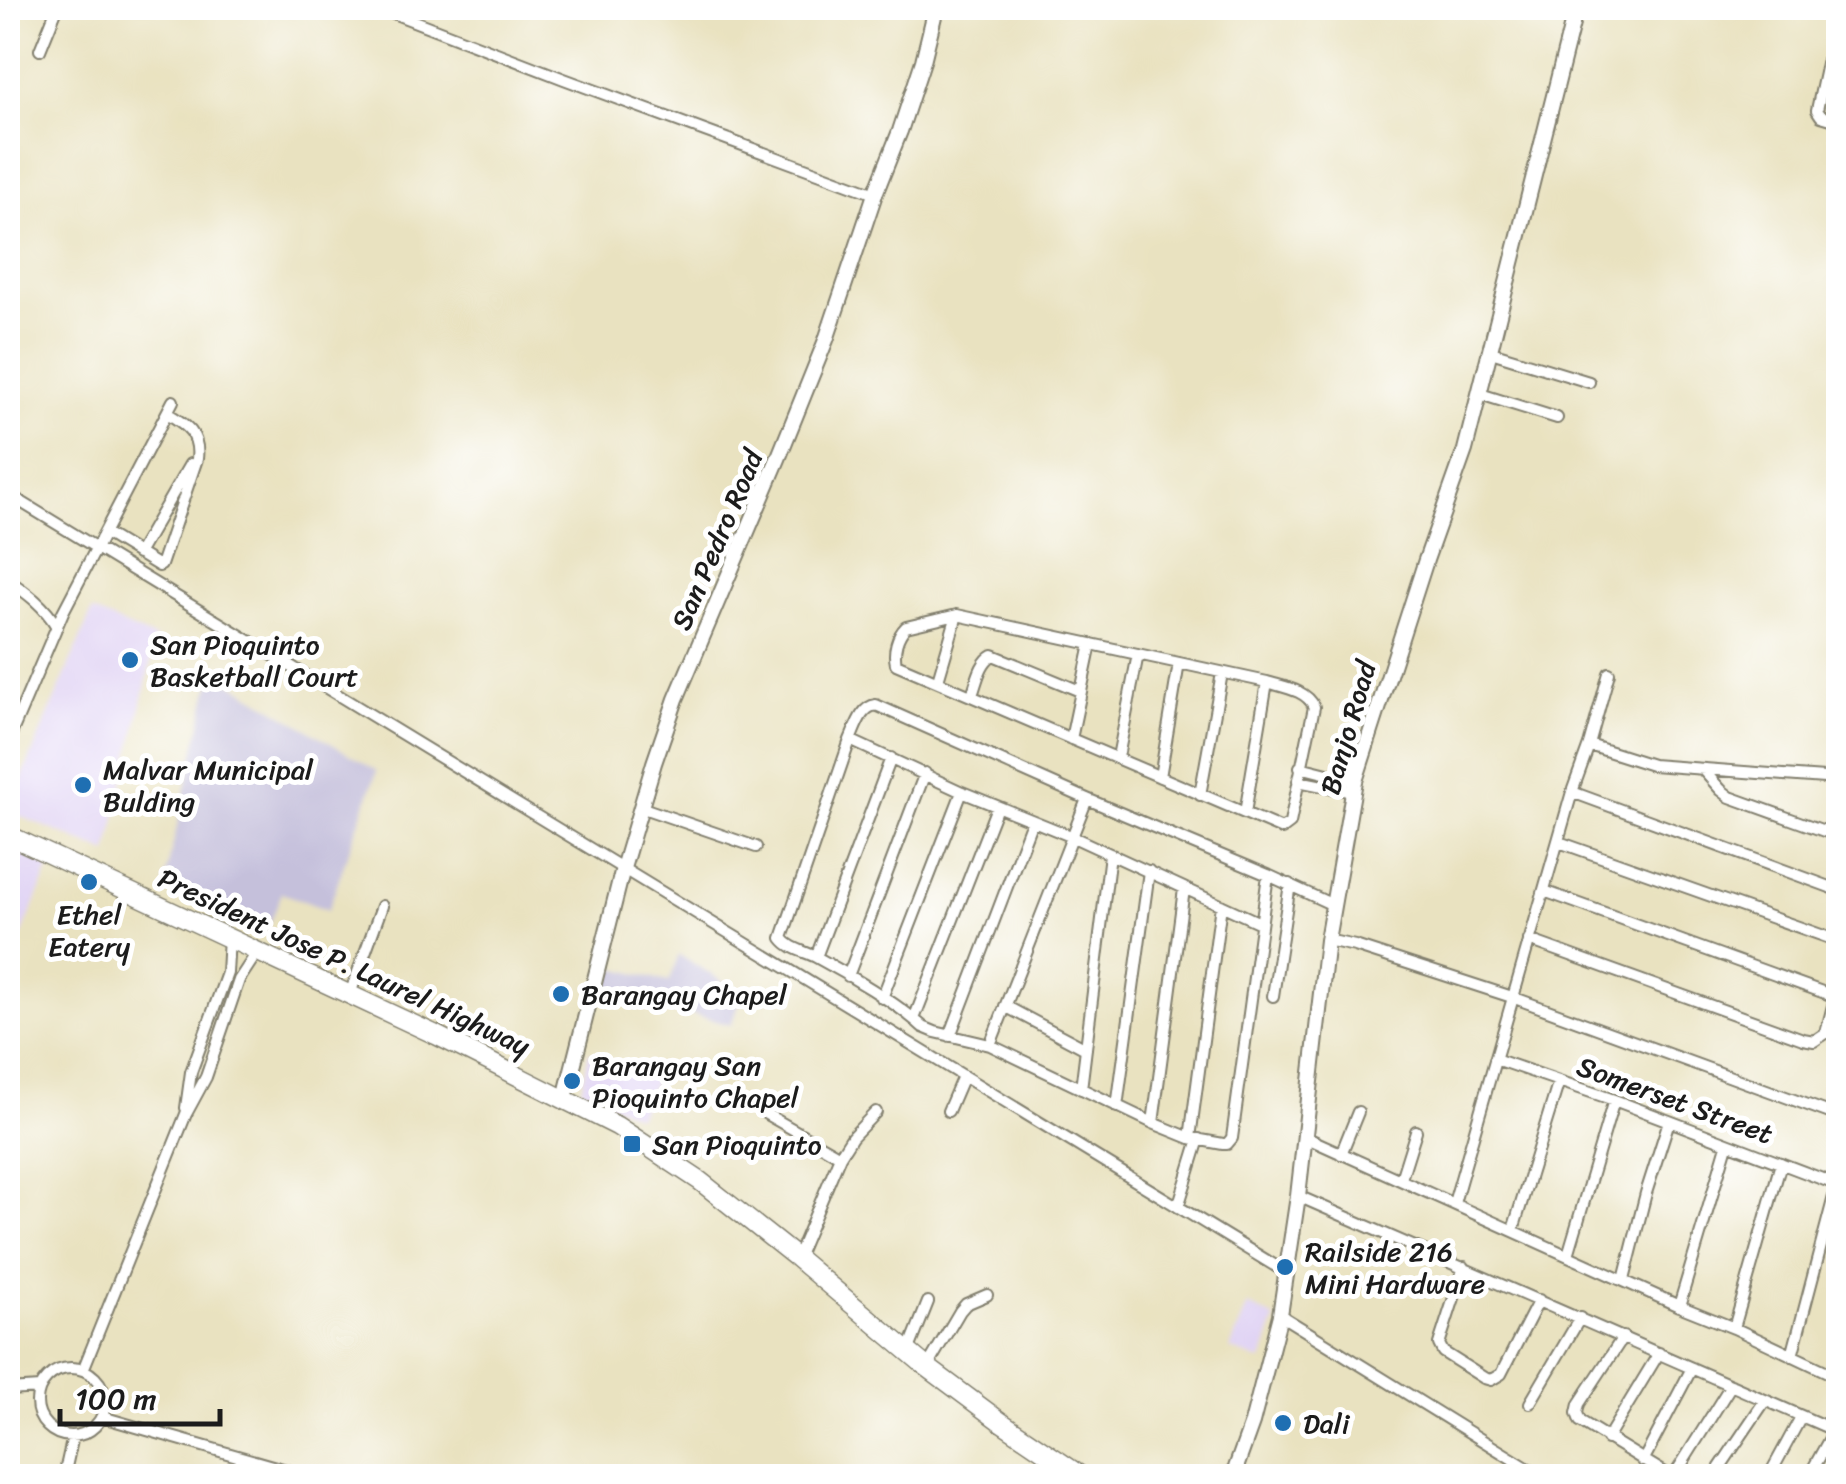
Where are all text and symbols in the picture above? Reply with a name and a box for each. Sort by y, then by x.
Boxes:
street label: San Pedro Road [657,440,778,638]
place label: San Pioquinto Basketball Court [150,620,358,701]
marker: San Pioquinto Basketball Court [119,649,141,671]
street label: Banjo Road [1306,653,1391,801]
place label: Malvar Municipal Bulding [103,745,314,826]
marker: Malvar Municipal Bulding [72,774,94,796]
street label: President Jose P. Laurel Highway [150,854,539,1070]
marker: Ethel Eatery [78,871,100,893]
place label: Ethel Eatery [48,890,131,971]
place label: Barangay Chapel [581,970,788,1019]
marker: Barangay Chapel [550,983,572,1005]
place label: Barangay San Pioquinto Chapel [592,1041,800,1122]
street label: Somerset Street [1570,1042,1780,1158]
marker: Barangay San Pioquinto Chapel [561,1070,583,1092]
place label: San Pioquinto [652,1120,822,1169]
marker: San Pioquinto [621,1133,643,1155]
place label: Railside 216 Mini Hardware [1305,1227,1485,1308]
marker: Railside 216 Mini Hardware [1274,1256,1296,1278]
scale bar [60,1364,220,1426]
text: 100 m [75,1372,157,1426]
place label: Dali [1303,1399,1351,1448]
marker: Dali [1272,1412,1294,1434]

